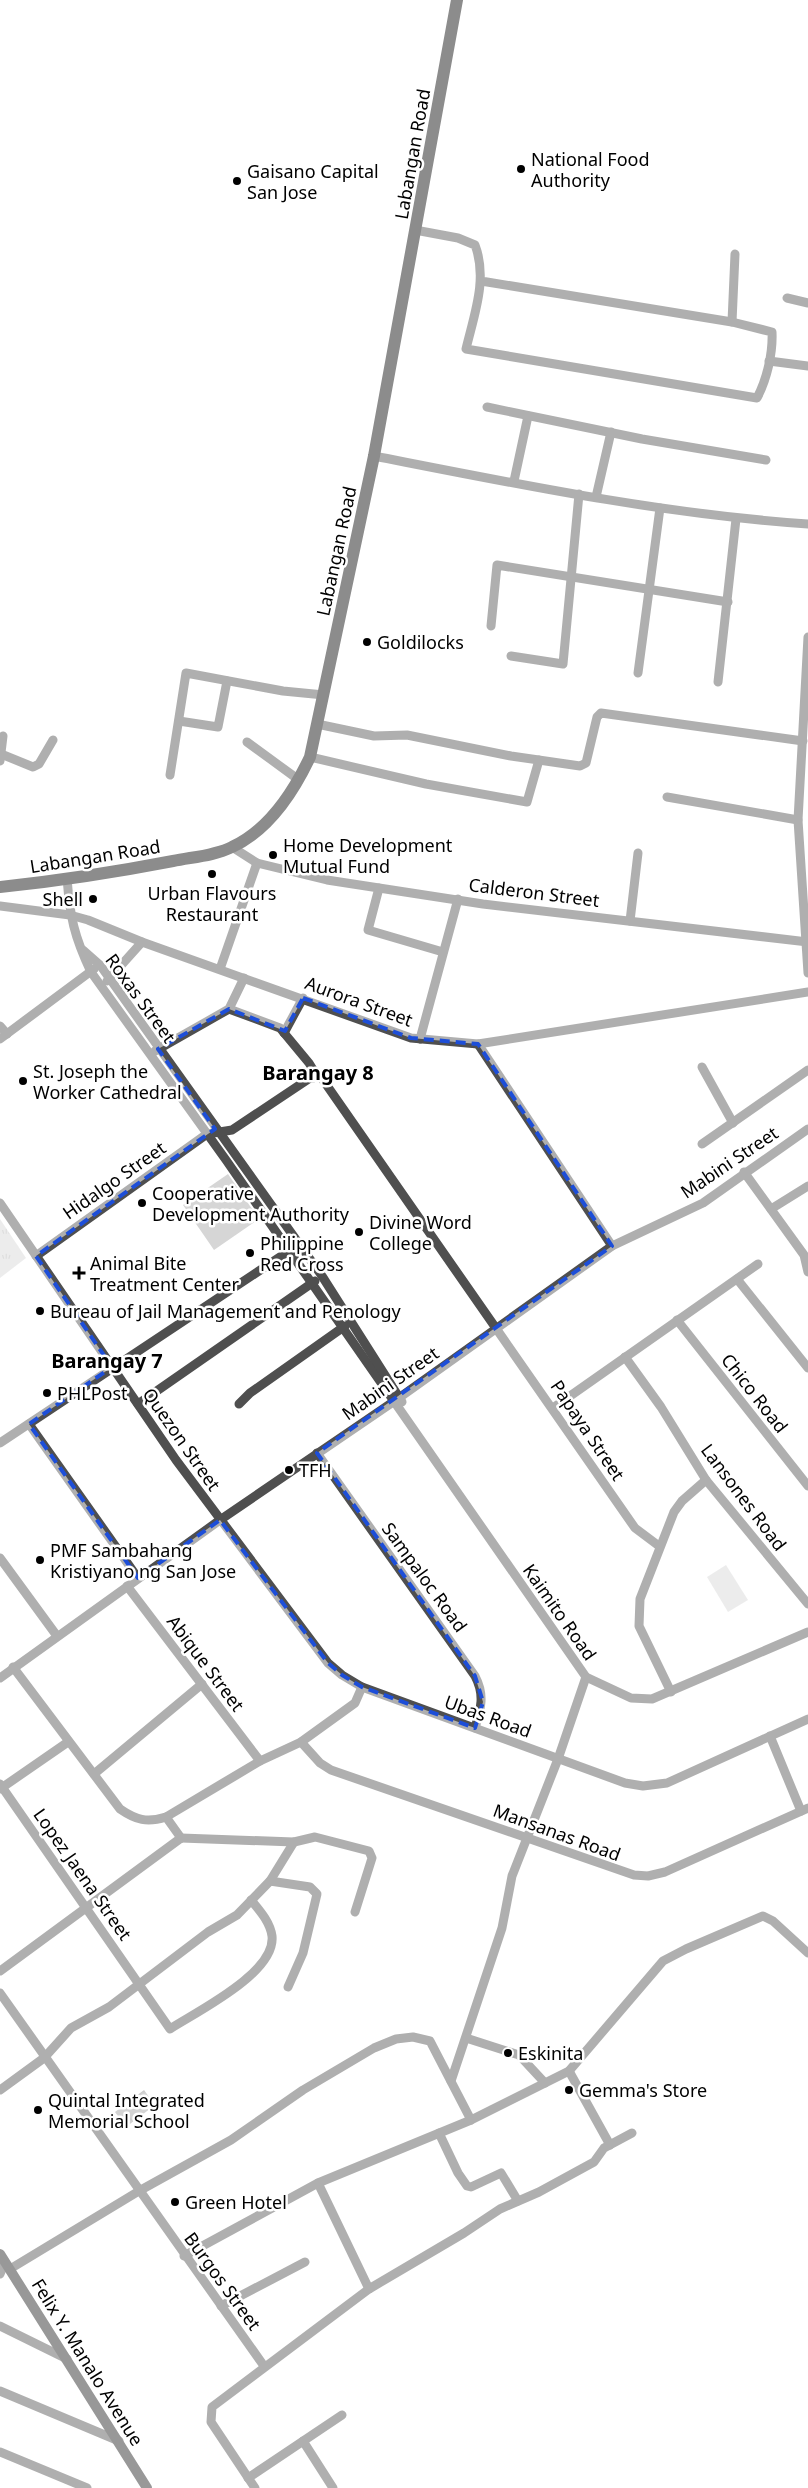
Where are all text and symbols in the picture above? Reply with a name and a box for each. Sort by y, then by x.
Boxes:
street label: Labangan Road [389,87,435,221]
place label: National Food Authority [531,147,650,192]
place label: Gaisano Capital San Jose [247,159,379,204]
marker: National Food Authority [515,163,527,175]
marker: Gaisano Capital San Jose [231,175,243,187]
street label: Labangan Road [311,484,361,618]
place label: Goldilocks [377,630,464,654]
marker: Goldilocks [361,636,373,648]
place label: Home Development Mutual Fund [283,833,453,878]
street label: Labangan Road [28,834,162,878]
marker: Home Development Mutual Fund [267,849,279,861]
marker: Urban Flavours Restaurant [206,868,218,880]
street label: Calderon Street [467,872,601,912]
place label: Urban Flavours Restaurant [148,881,276,926]
place label: Shell [43,887,83,911]
marker: Shell [87,893,99,905]
street label: Roxas Street [100,949,182,1048]
street label: Aurora Street [302,970,417,1032]
place label: St. Joseph the Worker Cathedral [33,1059,182,1104]
district label: Barangay 8 [262,1059,374,1086]
marker: St. Joseph the Worker Cathedral [17,1075,29,1087]
street label: Mabini Street [676,1120,783,1203]
street label: Hidalgo Street [58,1135,171,1224]
place label: Cooperative Development Authority [152,1181,350,1226]
marker: Cooperative Development Authority [136,1197,148,1209]
place label: Divine Word College [369,1210,472,1255]
marker: Divine Word College [353,1226,365,1238]
place label: Philippine Red Cross [260,1231,344,1276]
marker: Philippine Red Cross [244,1247,256,1259]
place label: Animal Bite Treatment Center [90,1251,240,1296]
marker: Animal Bite Treatment Center [72,1266,86,1280]
place label: Bureau of Jail Management and Penology [50,1299,401,1323]
marker: Bureau of Jail Management and Penology [34,1305,46,1317]
street label: Mabini Street [337,1341,444,1425]
district label: Barangay 7 [51,1347,163,1374]
street label: Chico Road [716,1348,794,1438]
street label: Papaya Street [546,1375,631,1485]
place label: PHLPost [57,1381,128,1405]
street label: Quezon Street [138,1383,227,1496]
marker: PHLPost [41,1387,53,1399]
street label: Lansones Road [696,1439,792,1555]
place label: TFH [299,1458,332,1482]
marker: TFH [283,1464,295,1476]
street label: Sampaloc Road [377,1517,473,1637]
place label: PMF Sambahang Kristiyano ng San Jose [50,1538,236,1583]
marker: PMF Sambahang Kristiyano ng San Jose [34,1554,46,1566]
street label: Kaimito Road [518,1559,602,1665]
street label: Abique Street [162,1610,250,1716]
street label: Ubas Road [441,1689,535,1743]
street label: Mansanas Road [490,1798,624,1866]
street label: Lopez Jaena Street [28,1803,138,1945]
place label: Eskinita [518,2041,583,2065]
marker: Eskinita [502,2047,514,2059]
place label: Gemma's Store [579,2078,707,2102]
marker: Gemma's Store [563,2084,575,2096]
place label: Quintal Integrated Memorial School [48,2088,205,2133]
marker: Quintal Integrated Memorial School [32,2104,44,2116]
place label: Green Hotel [185,2190,287,2214]
marker: Green Hotel [169,2196,181,2208]
street label: Burgos Street [179,2227,267,2335]
street label: Felix Y. Manalo Avenue [27,2274,149,2450]

